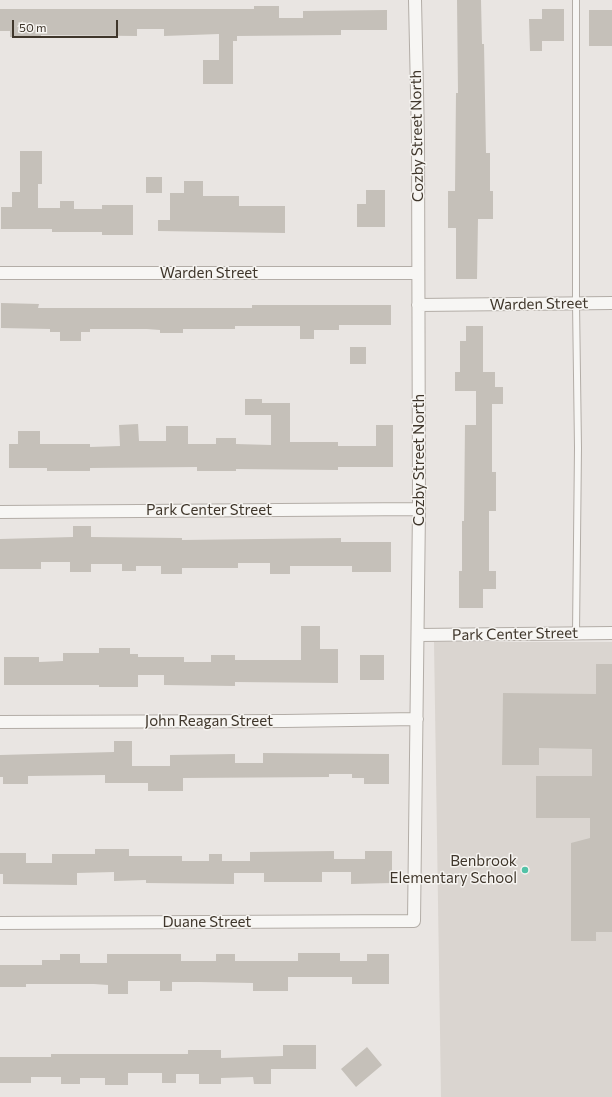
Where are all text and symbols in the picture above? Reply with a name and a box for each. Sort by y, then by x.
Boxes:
scale bar [14,12,120,38]
text: 50 m [19,20,47,34]
street label: Cozby Street North [407,70,427,202]
street label: Warden Street [160,264,258,282]
street label: Warden Street [490,294,588,314]
street label: Cozby Street North [410,394,428,526]
street label: Park Center Street [146,501,272,519]
street label: Park Center Street [452,624,578,644]
street label: John Reagan Street [145,712,273,730]
place label: Benbrook Elementary School [390,852,517,887]
marker: Benbrook Elementary School [520,865,530,875]
street label: Duane Street [162,913,252,931]

